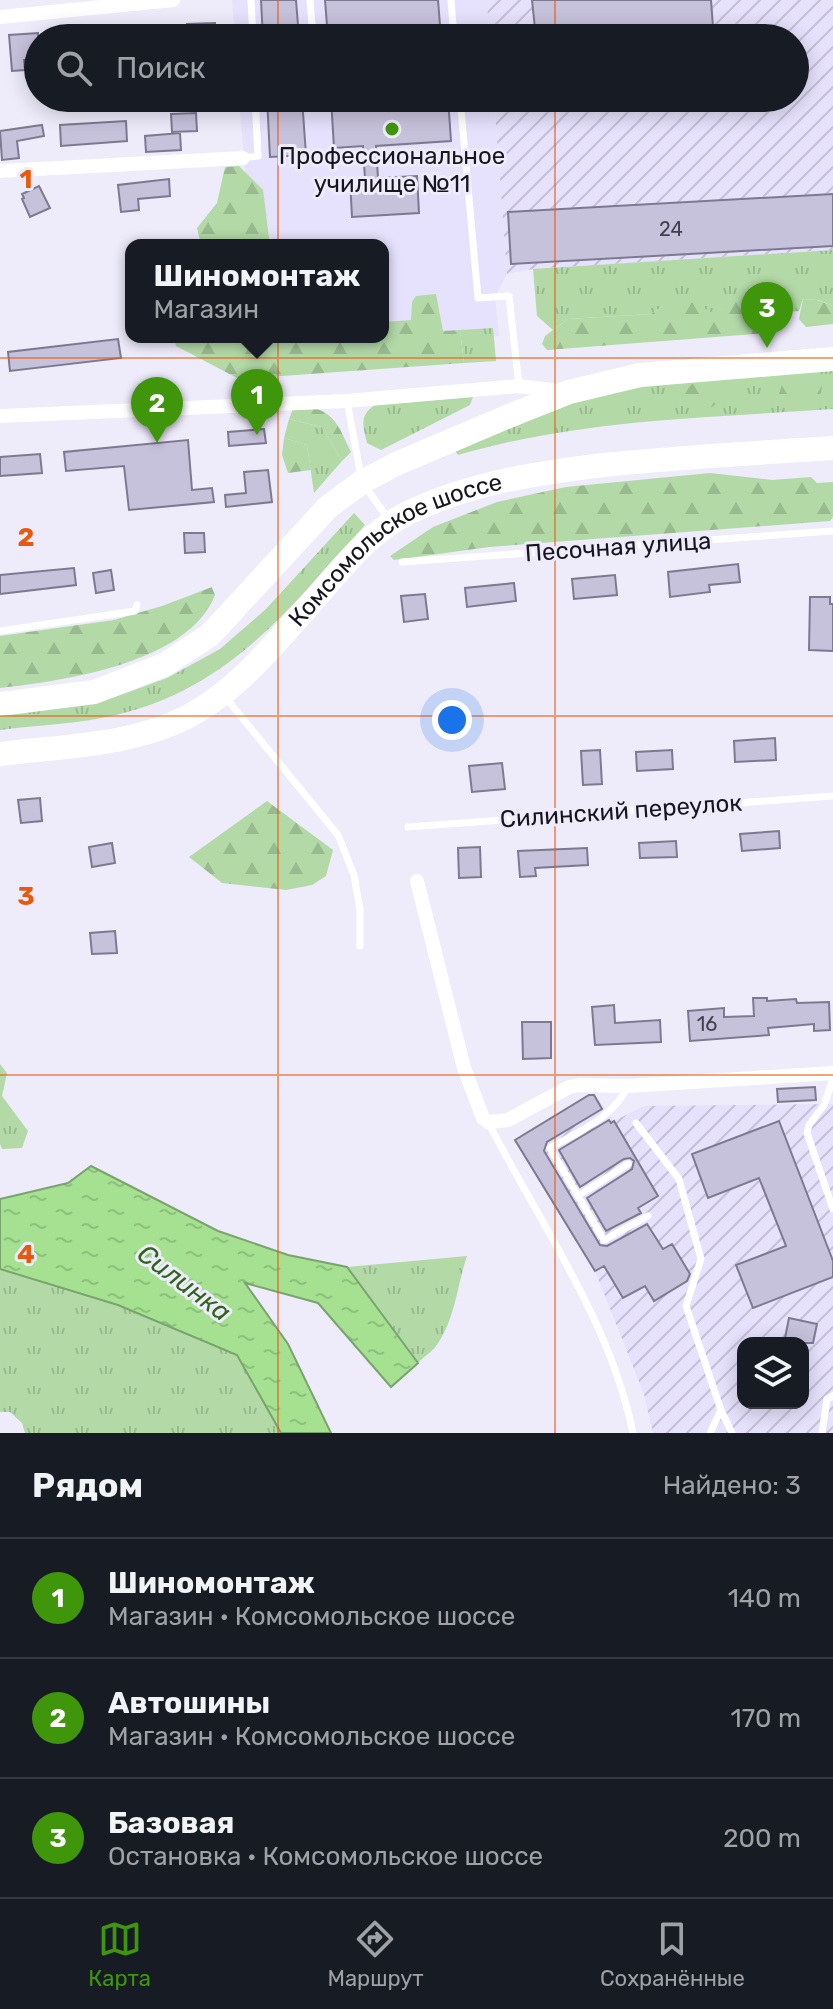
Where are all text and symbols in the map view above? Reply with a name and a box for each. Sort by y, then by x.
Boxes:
search box [24,24,809,112]
icon: search [52,46,96,90]
text: Поиск [116,50,206,86]
marker: Профессиональное училище №11 [383,120,401,138]
place label: Профессиональное училище №11 [279,142,505,198]
text: 1 [20,164,32,195]
house number: 24 [659,217,683,241]
popup [125,239,389,343]
text: Шиномонтаж [154,258,361,294]
pin: 3 [741,282,793,348]
text: Магазин [154,294,259,325]
pin: 1 [231,369,283,435]
pin: 2 [131,377,183,443]
street label: Комсомольское шоссе [283,468,505,632]
text: 2 [18,522,34,553]
street label: Песочная улица [524,527,712,567]
your location [432,700,472,740]
street label: Силинский переулок [499,789,743,833]
text: 3 [17,881,35,912]
house number: 16 [697,1012,717,1036]
water label: Силинка [131,1238,237,1328]
text: 4 [17,1239,35,1270]
map controls [737,1337,809,1409]
button: layers [737,1337,809,1409]
text: Рядом [32,1465,143,1506]
text: Найдено: 3 [663,1470,801,1501]
text: Шиномонтаж [108,1565,315,1601]
text: 1 [52,1583,64,1614]
text: 140 m [728,1583,801,1614]
text: Магазин · Комсомольское шоссе [108,1601,515,1632]
text: Автошины [108,1685,270,1721]
text: 2 [50,1703,66,1734]
text: 170 m [731,1703,801,1734]
text: Магазин · Комсомольское шоссе [108,1721,515,1752]
text: Базовая [108,1805,234,1841]
text: 3 [49,1823,67,1854]
text: 200 m [723,1823,801,1854]
text: Остановка · Комсомольское шоссе [108,1841,543,1872]
tab: Карта [88,1917,151,1992]
tab: Маршрут [327,1917,423,1992]
tab: Сохранённые [600,1917,745,1992]

